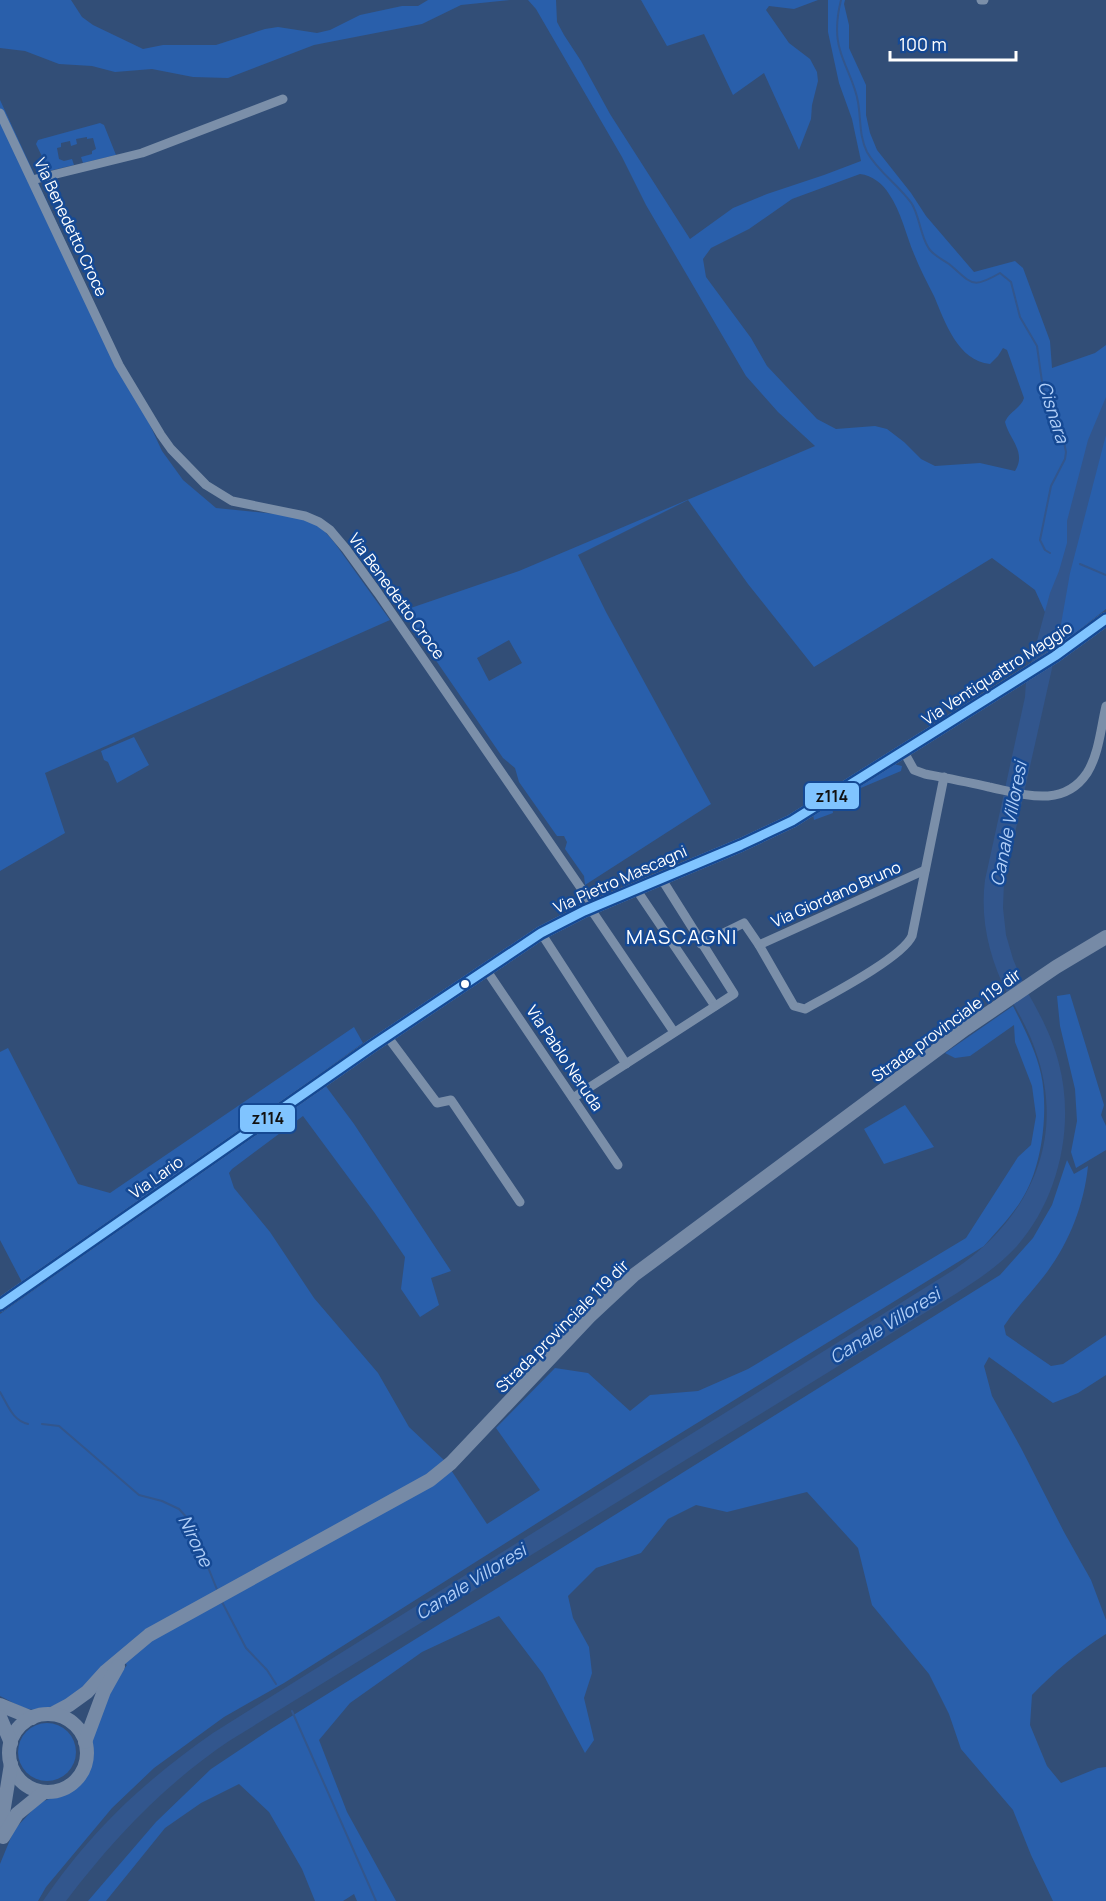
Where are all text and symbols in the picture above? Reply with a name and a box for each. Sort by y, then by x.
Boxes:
scale bar [890,24,1016,62]
text: 100 m [899,32,947,56]
street label: Via Benedetto Croce [29,154,113,300]
water label: Cisnara [1033,378,1075,446]
street label: Via Benedetto Croce [344,529,450,663]
street label: Via Ventiquattro Maggio [918,616,1076,730]
water label: Canale Villoresi [984,757,1032,888]
line badge: z114 [804,782,860,810]
text: z114 [816,785,848,807]
street label: Via Pietro Mascagni [550,840,690,918]
street label: Via Giordano Bruno [768,856,904,932]
district label: MASCAGNI [626,923,738,950]
street label: Strada provinciale 119 dir [867,963,1025,1087]
unlabelled marker [459,978,471,990]
street label: Via Pablo Neruda [521,1001,609,1115]
line badge: z114 [239,1104,296,1133]
text: z114 [252,1107,284,1129]
street label: Via Lario [125,1150,187,1204]
street label: Strada provinciale 119 dir [491,1254,634,1397]
water label: Canale Villoresi [825,1280,947,1369]
water label: Nirone [173,1511,219,1572]
water label: Canale Villoresi [411,1536,533,1625]

